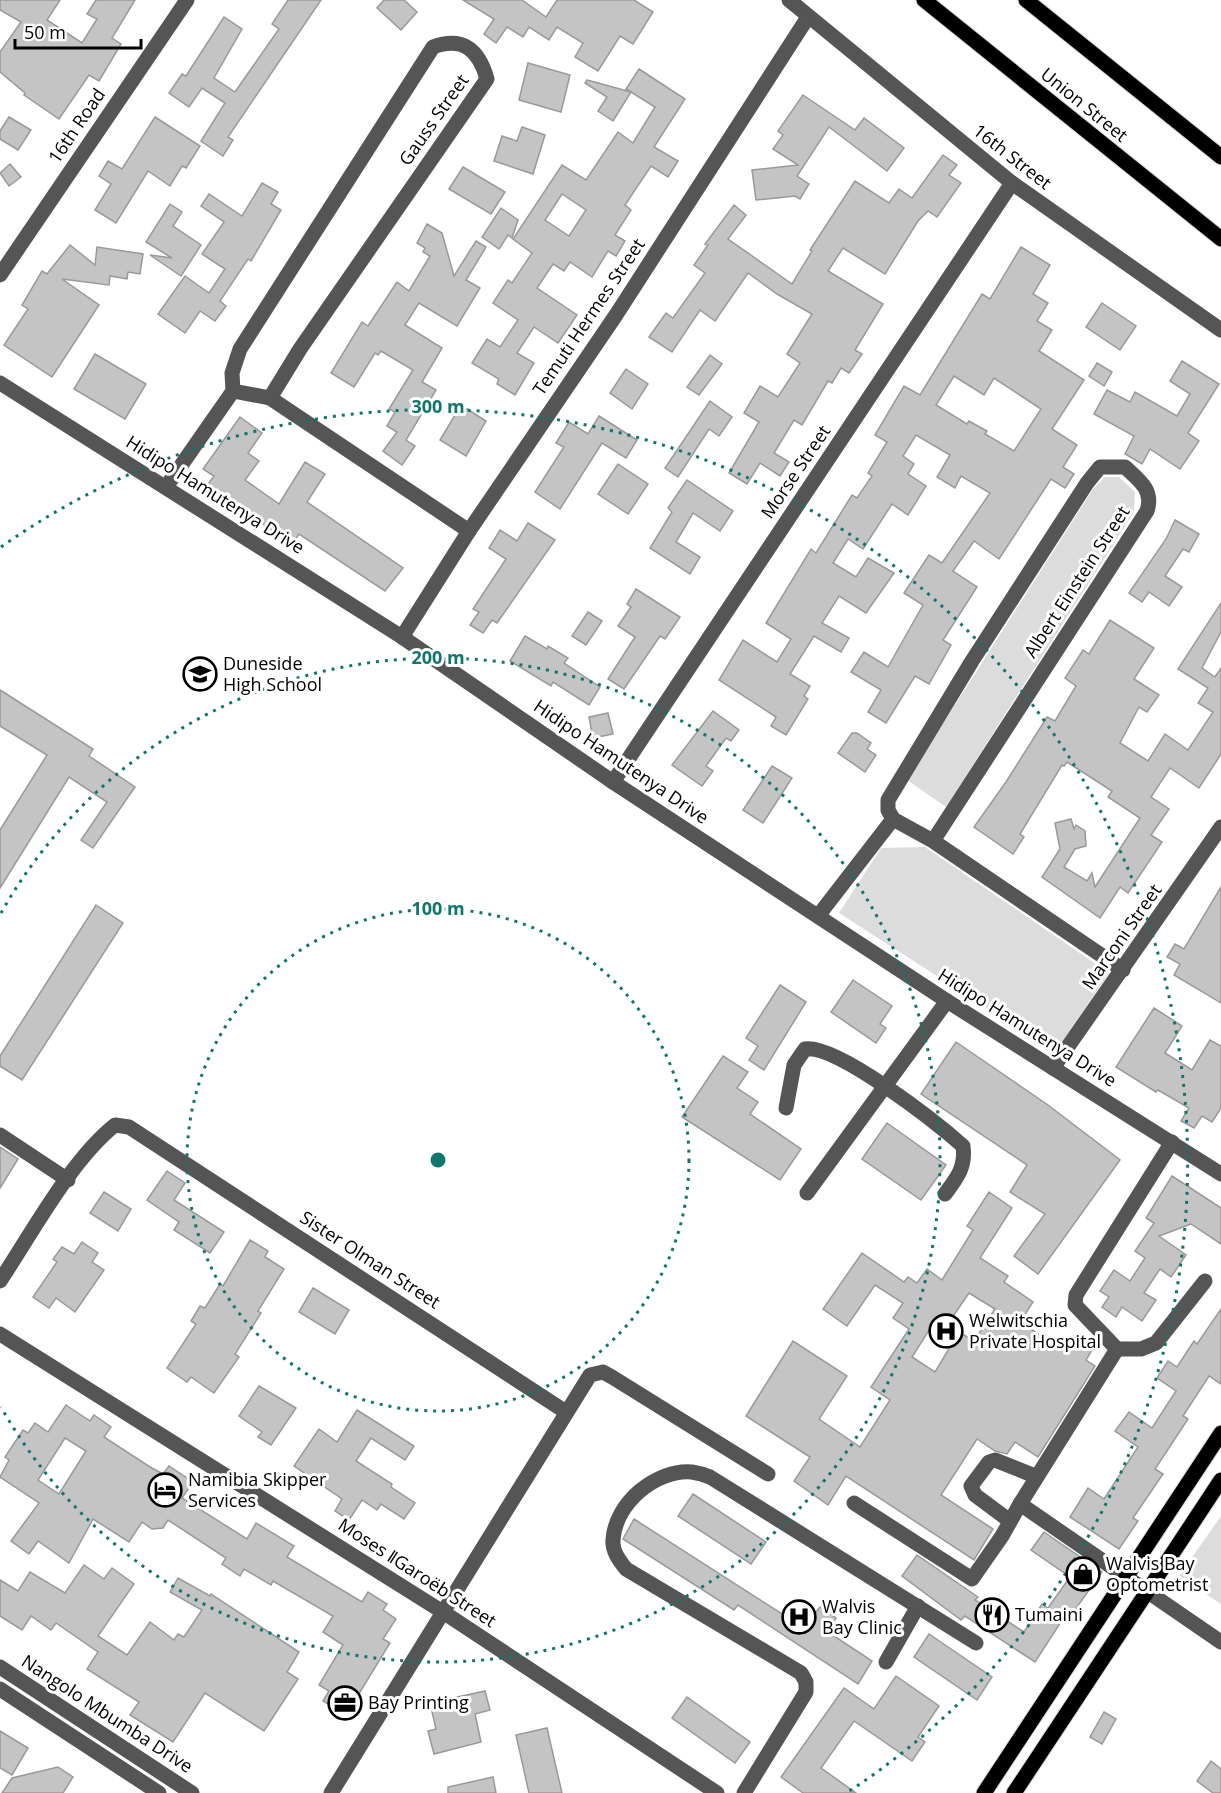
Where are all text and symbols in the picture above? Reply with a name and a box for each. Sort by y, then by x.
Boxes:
scale bar [15,12,141,50]
text: 50 m [24,20,66,44]
street label: Union Street [1036,62,1133,147]
street label: Gauss Street [393,69,473,170]
street label: 16th Road [42,83,110,168]
street label: 16th Street [969,118,1057,194]
street label: Temuti Hermes Street [527,233,650,400]
text: 300 m [411,394,465,418]
street label: Morse Street [755,420,835,523]
street label: Hidipo Hamutenya Drive [122,429,309,559]
street label: Albert Einstein Street [1018,501,1134,662]
text: 200 m [411,645,465,669]
place label: Duneside High School [223,651,322,696]
school or university icon: Duneside High School [182,656,218,692]
street label: Hidipo Hamutenya Drive [529,694,714,829]
street label: Marconi Street [1076,879,1166,994]
text: 100 m [411,896,465,920]
street label: Hidipo Hamutenya Drive [934,962,1121,1092]
centre of rings [428,1150,448,1170]
street label: Sister Olman Street [296,1205,445,1314]
place label: Welwitschia Private Hospital [969,1308,1101,1353]
hospital icon: Welwitschia Private Hospital [928,1313,964,1349]
place label: Namibia Skipper Services [188,1467,327,1512]
hotel icon: Namibia Skipper Services [147,1472,183,1508]
street label: Moses ǁGaroëb Street [334,1512,501,1632]
place label: Walvis Bay Optometrist [1106,1551,1208,1596]
shop icon: Walvis Bay Optometrist [1065,1556,1101,1592]
place label: Walvis Bay Clinic [822,1594,902,1639]
restaurant icon: Tumaini [974,1597,1010,1633]
hospital icon: Walvis Bay Clinic [781,1599,817,1635]
place label: Tumaini [1015,1602,1083,1626]
street label: Nangolo Mbumba Drive [17,1649,198,1778]
office icon: Bay Printing [327,1685,363,1721]
place label: Bay Printing [368,1690,469,1714]

